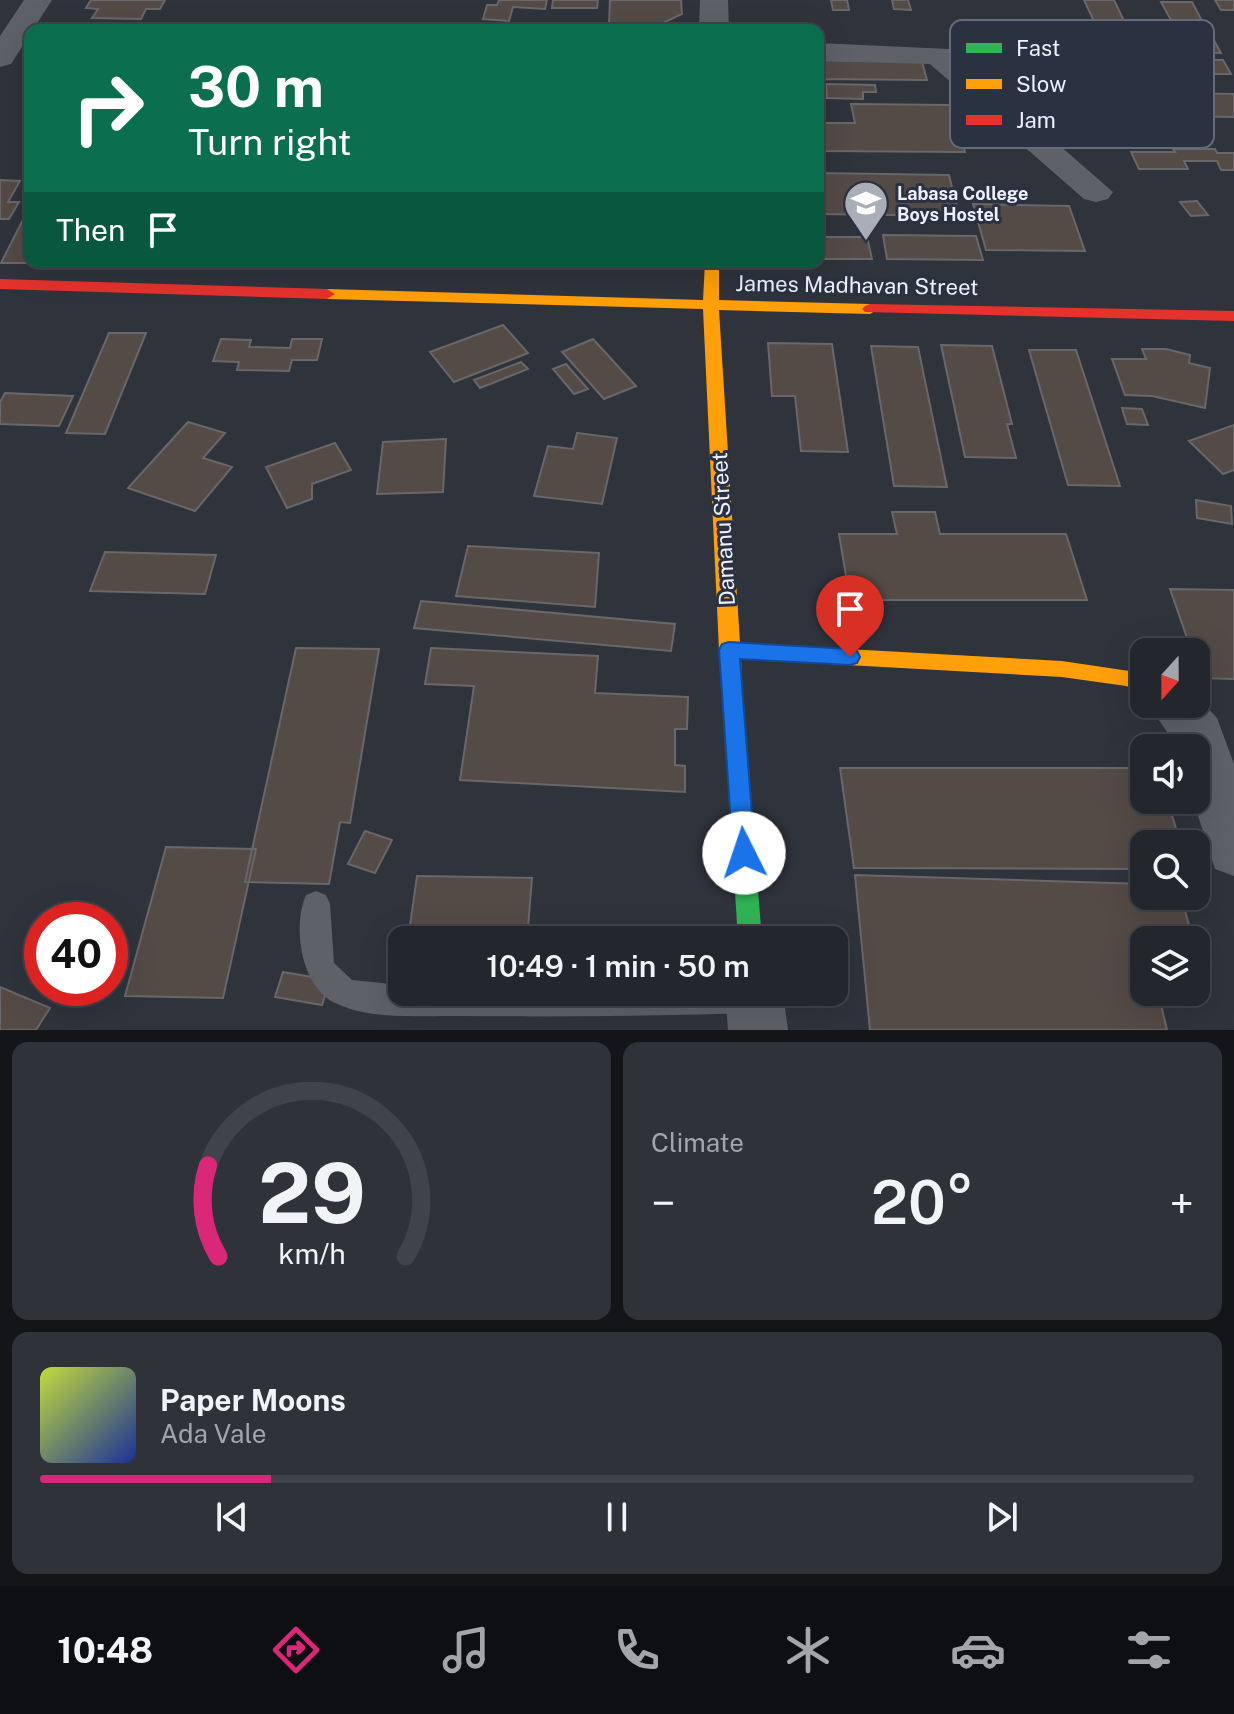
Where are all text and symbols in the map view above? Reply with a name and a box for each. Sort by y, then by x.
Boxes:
legend [950,20,1214,148]
text: Fast [1016,35,1060,61]
text: 30 m [188,54,324,120]
icon: right [56,56,160,160]
text: Slow [1016,71,1066,97]
text: Jam [1016,107,1056,133]
text: Turn right [188,121,351,163]
school or university icon: Labasa College Boys Hostel [842,179,890,242]
place label: Labasa College Boys Hostel [897,183,1028,225]
icon: arrive [141,208,185,252]
text: Then [56,212,125,248]
street label: James Madhavan Street [735,270,979,300]
street label: Damanu Street [706,452,740,606]
pin [816,575,884,657]
icon: arrive [828,587,872,631]
north arrow [1130,638,1210,718]
map controls [1130,638,1210,1006]
button: sound [1130,734,1210,814]
position arrow [702,811,786,895]
button: search [1130,830,1210,910]
speed limit sign: 40 [24,902,128,1006]
button: layers [1130,926,1210,1006]
text: 10:49 · 1 min · 50 m [486,948,750,984]
text: Climate [651,1127,744,1158]
text: 29 [258,1144,365,1242]
text: 20° [871,1167,974,1238]
text: − [651,1177,675,1229]
text: + [1170,1177,1194,1229]
text: km/h [278,1237,345,1270]
text: Paper Moons [160,1382,346,1418]
text: Ada Vale [160,1418,266,1449]
icon: previous [210,1495,254,1539]
icon: pause [595,1495,639,1539]
icon: next [980,1495,1024,1539]
icon: directions [268,1622,324,1678]
icon: music [438,1622,494,1678]
icon: phone [609,1622,665,1678]
icon: climate [780,1622,836,1678]
icon: car [950,1622,1006,1678]
icon: filters [1121,1622,1177,1678]
text: 10:48 [57,1629,153,1671]

